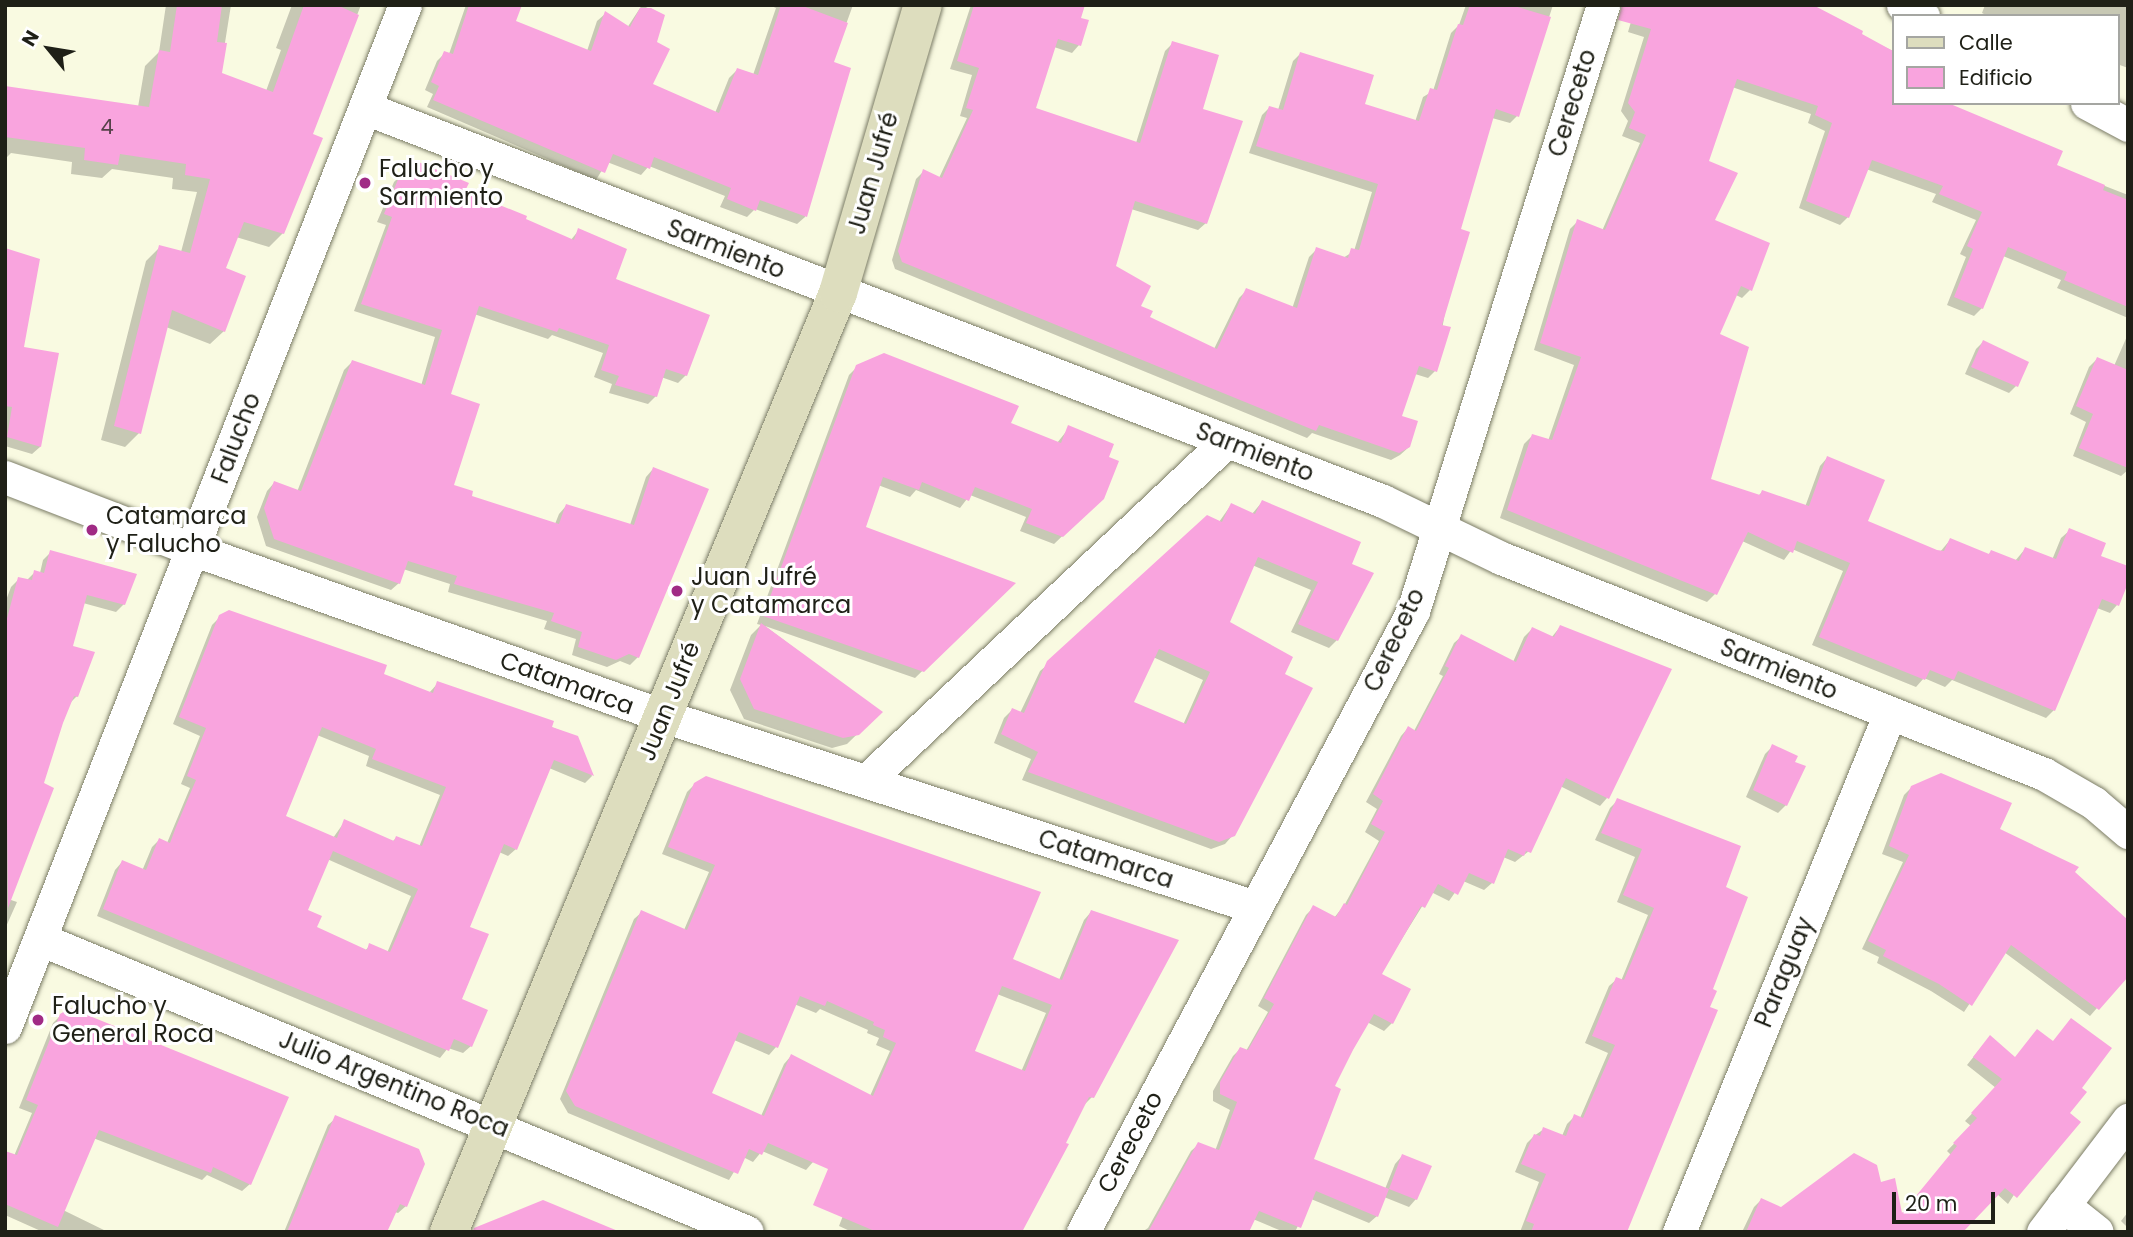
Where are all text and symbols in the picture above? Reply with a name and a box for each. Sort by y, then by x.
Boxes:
north arrow [14,14,84,84]
legend [1892,14,2119,105]
text: N [15,25,46,51]
text: Calle [1959,28,2013,57]
street label: Cereceto [1542,46,1602,160]
text: Edificio [1959,63,2033,92]
street label: Juan Jufré [842,109,904,237]
house number: 4 [100,114,114,140]
place label: Falucho y Sarmiento [379,155,503,211]
marker: Falucho y Sarmiento [357,175,373,191]
street label: Sarmiento [663,213,789,285]
street label: Falucho [206,389,266,487]
street label: Sarmiento [1192,416,1318,488]
place label: Catamarca y Falucho [106,502,246,558]
marker: Catamarca y Falucho [84,522,100,538]
place label: Juan Jufré y Catamarca [691,563,851,619]
marker: Juan Jufré y Catamarca [669,583,685,599]
street label: Cereceto [1358,584,1430,696]
street label: Sarmiento [1716,632,1842,706]
street label: Juan Jufré [632,637,706,765]
street label: Catamarca [496,645,638,721]
street label: Catamarca [1035,824,1177,894]
street label: Paraguay [1749,913,1819,1031]
place label: Falucho y General Roca [52,992,214,1048]
marker: Falucho y General Roca [30,1012,46,1028]
street label: Julio Argentino Roca [275,1025,513,1143]
street label: Cereceto [1091,1086,1169,1198]
scale bar [1895,1178,1998,1222]
text: 20 m [1905,1189,1958,1218]

